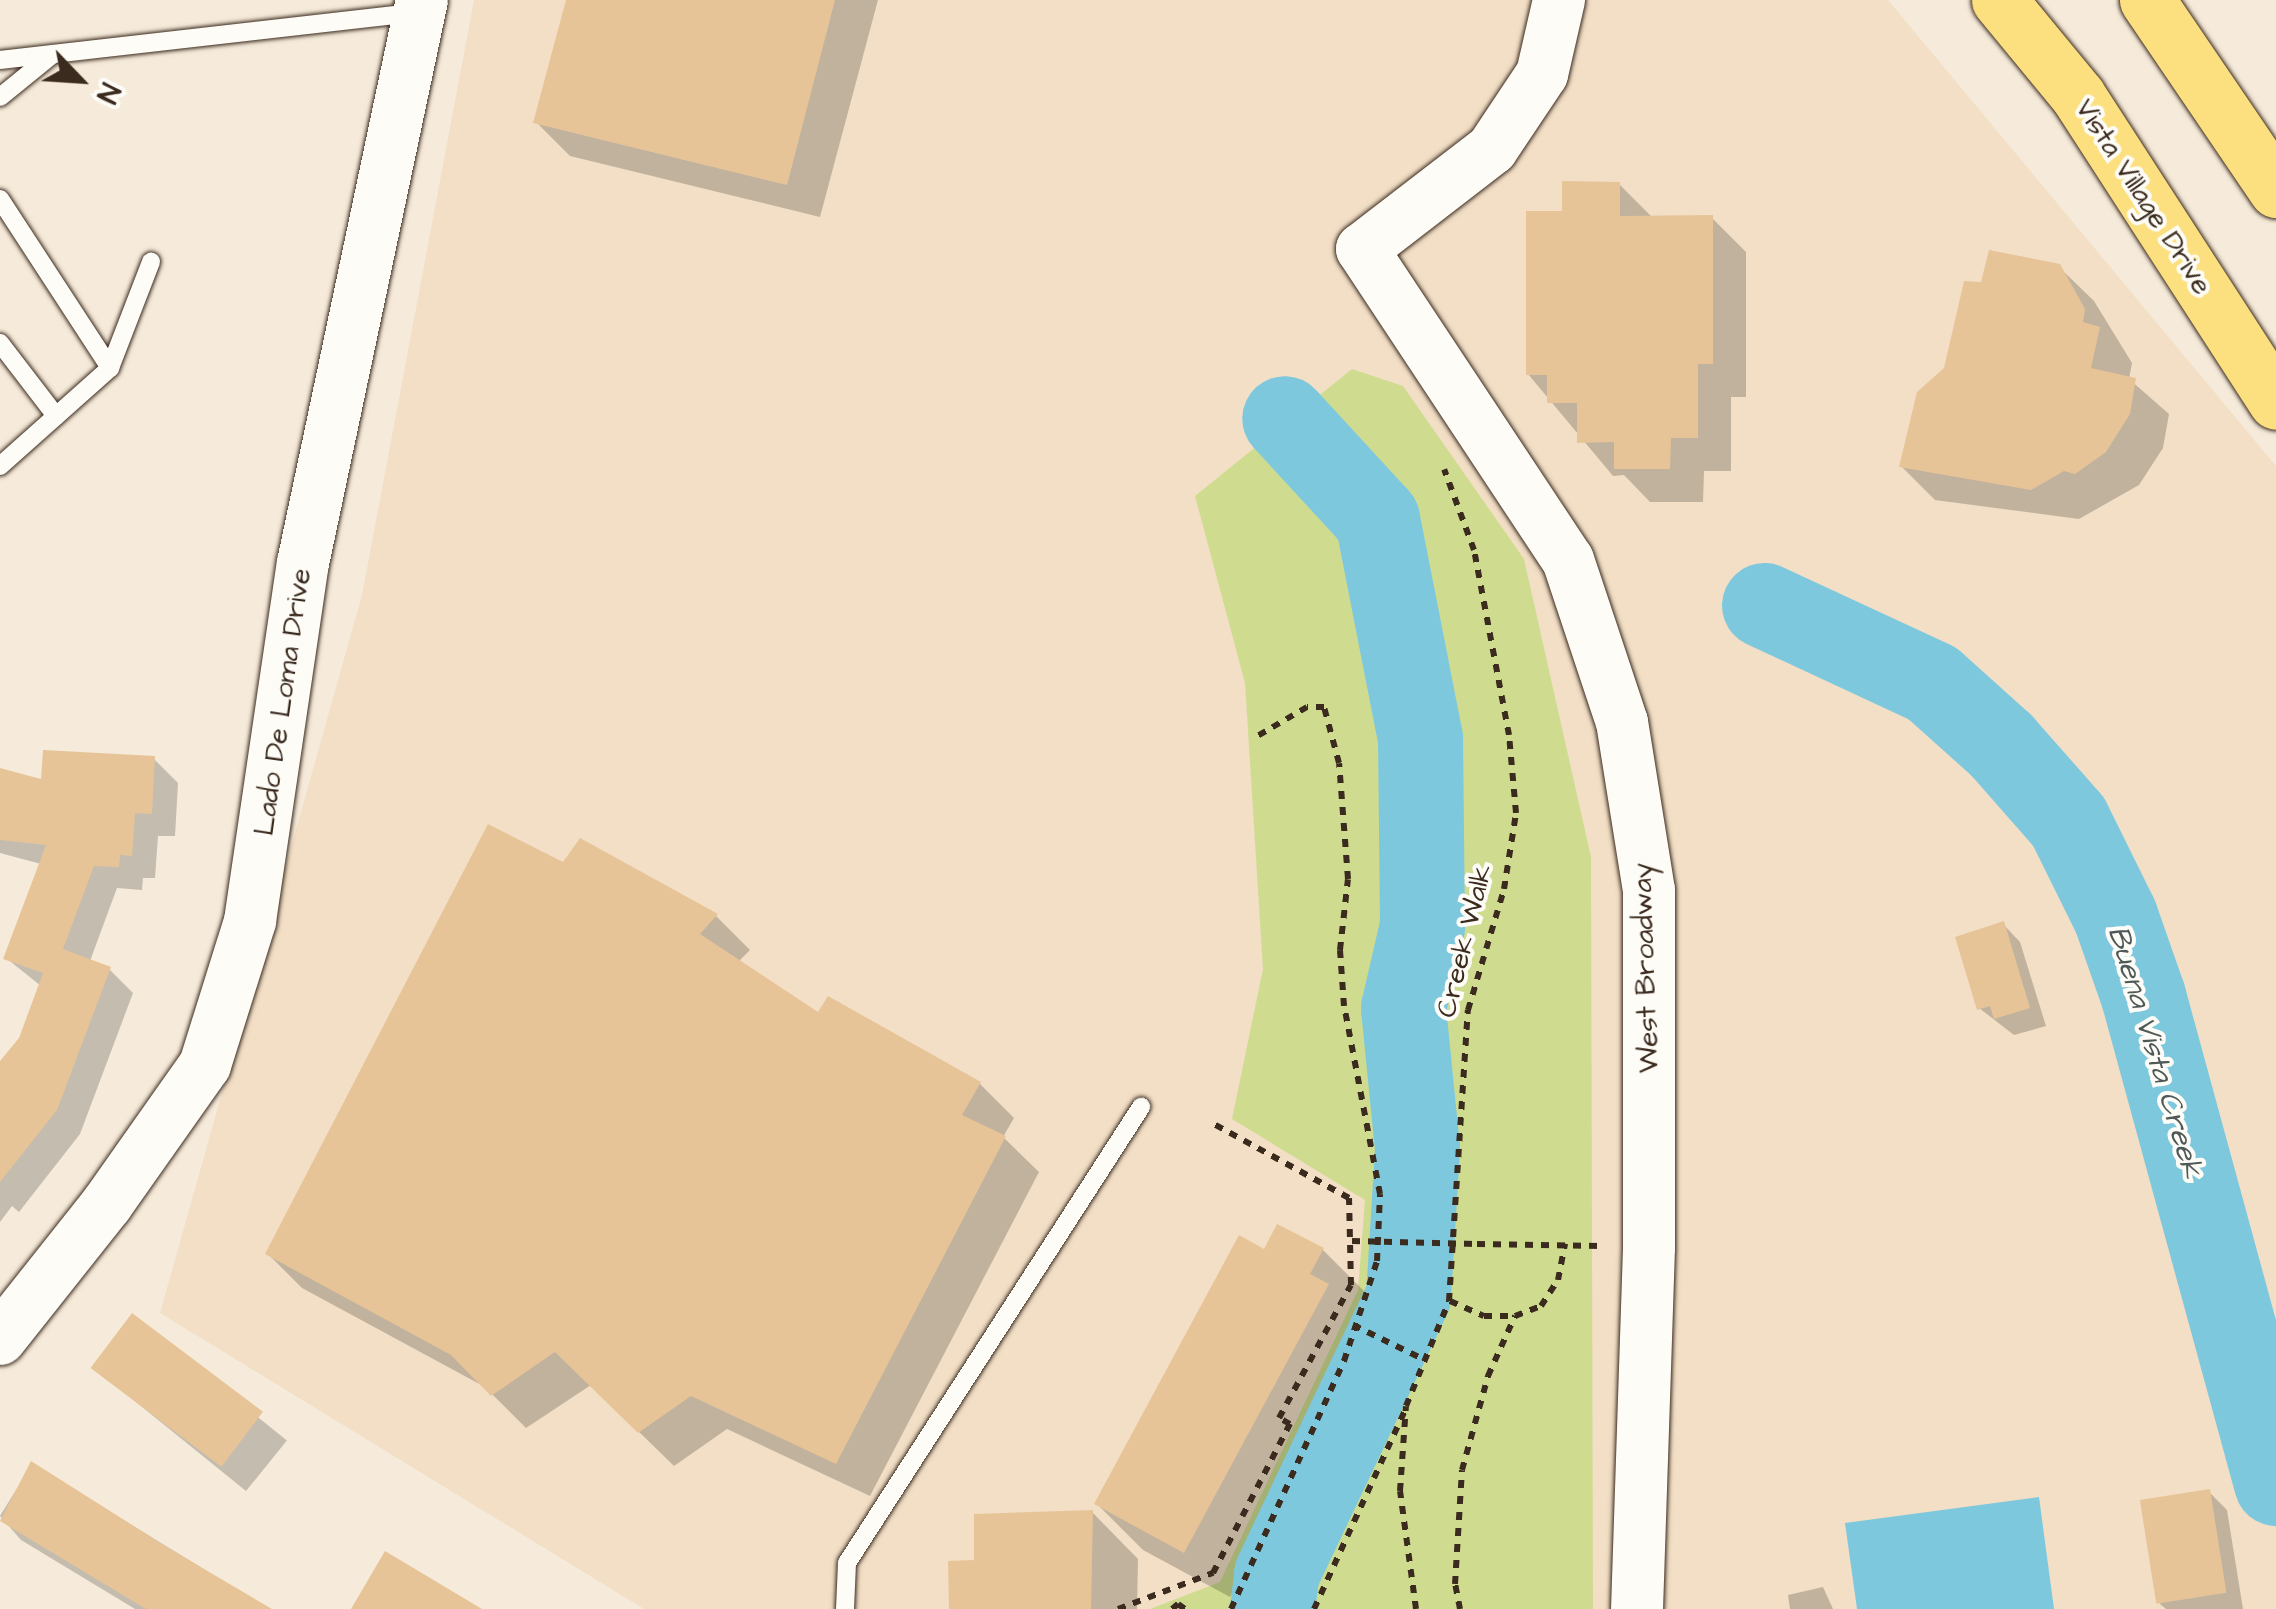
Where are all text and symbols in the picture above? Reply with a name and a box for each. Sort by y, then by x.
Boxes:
north arrow [30,30,130,130]
text: N [86,77,129,109]
street label: Vista Village Drive [2067,93,2219,301]
street label: Lado De Loma Drive [248,566,318,838]
street label: Creek Walk [1430,861,1500,1021]
street label: West Broadway [1626,862,1666,1074]
water label: Buena Vista Creek [2100,922,2210,1182]

